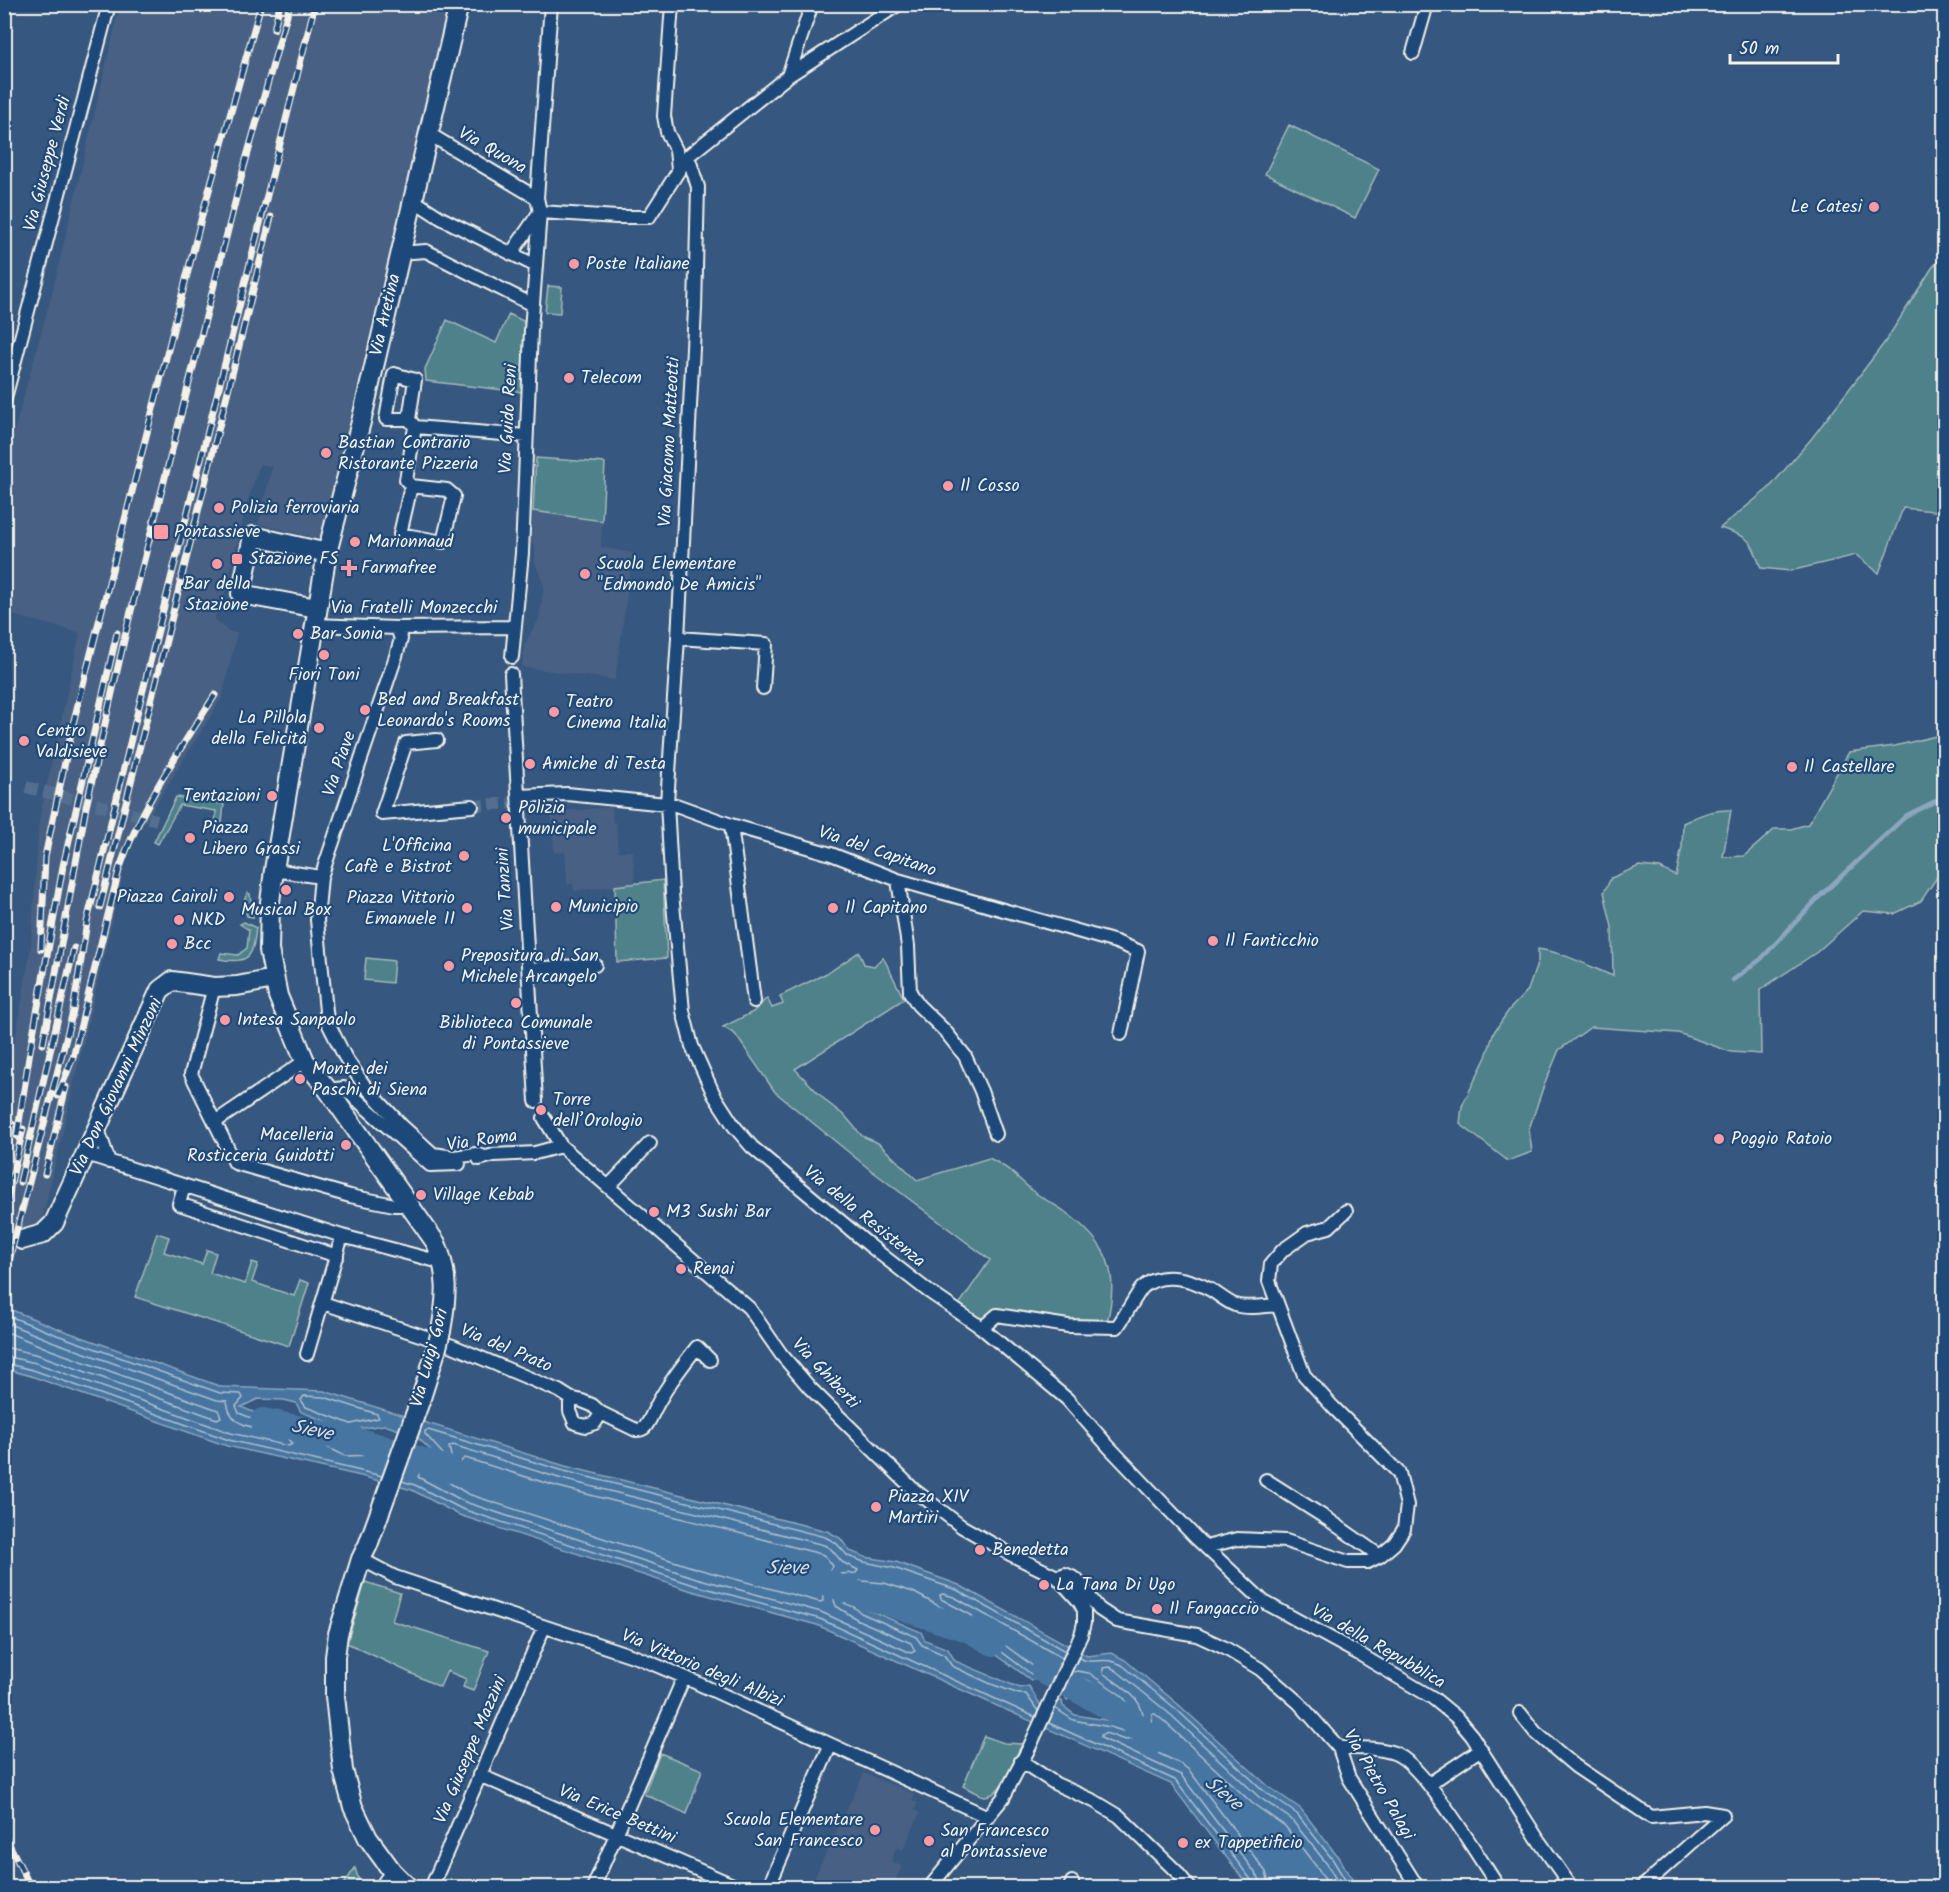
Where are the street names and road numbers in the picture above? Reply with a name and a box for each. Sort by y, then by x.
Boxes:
street label: Via Giuseppe Verdi [16,93,80,235]
street label: Via Quona [452,119,532,183]
street label: Via Aretina [362,271,410,359]
street label: Via Giacomo Matteotti [651,356,689,528]
street label: Via Guido Reni [492,362,526,475]
street label: Via Fratelli Monzecchi [331,594,498,623]
street label: Via Piave [315,727,365,801]
street label: Via del Capitano [814,818,940,886]
street label: Via Tanzini [489,846,523,932]
street label: Via Don Giovanni Minzoni [63,992,171,1181]
street label: Via Roma [445,1122,519,1160]
street label: Via della Resistenza [796,1158,932,1276]
street label: Via Luigi Gori [403,1304,457,1411]
street label: Via del Prato [455,1317,557,1381]
street label: Via Ghiberti [784,1331,867,1417]
street label: Via della Repubblica [1305,1597,1451,1697]
street label: Via Vittorio degli Albizi [616,1622,788,1717]
street label: Via Giuseppe Mazzini [427,1671,516,1829]
street label: Via Pietro Palagi [1334,1724,1422,1847]
street label: Via Erice Bettini [554,1777,681,1853]

